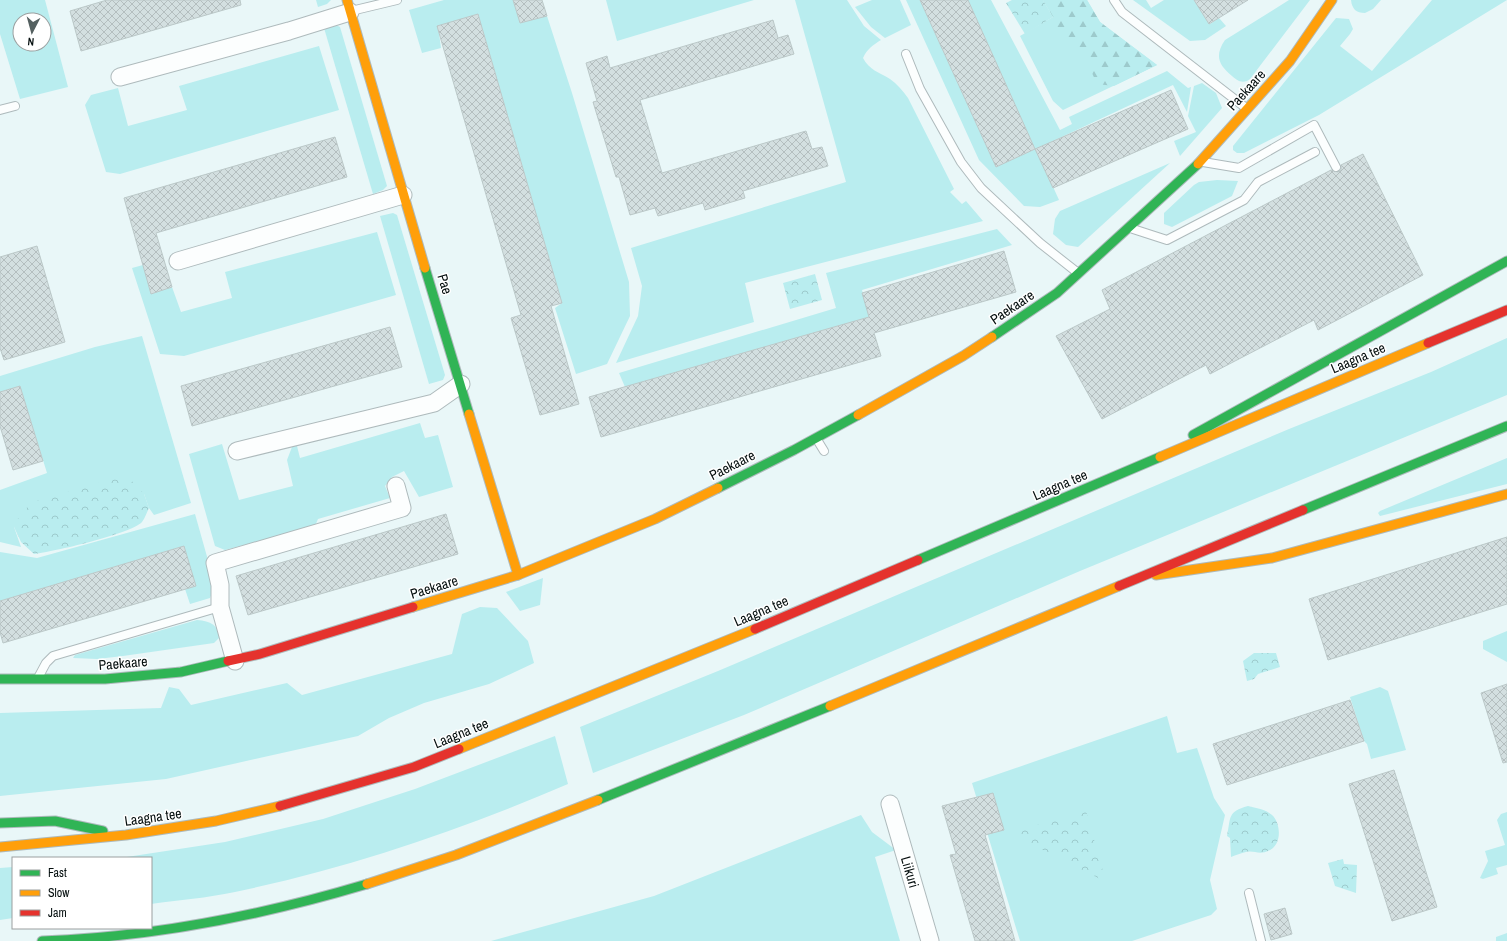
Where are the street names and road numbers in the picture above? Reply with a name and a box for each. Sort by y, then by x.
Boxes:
street label: Paekaare [1223,66,1269,114]
street label: Pae [433,272,457,296]
street label: Paekaare [987,286,1037,328]
street label: Laagna tee [1328,338,1388,378]
street label: Paekaare [706,446,758,484]
street label: Laagna tee [1030,465,1090,505]
street label: Paekaare [408,571,460,603]
street label: Laagna tee [731,591,791,631]
street label: Paekaare [98,652,148,674]
street label: Laagna tee [431,714,491,752]
street label: Laagna tee [123,804,183,830]
street label: Liikuri [897,854,923,890]

